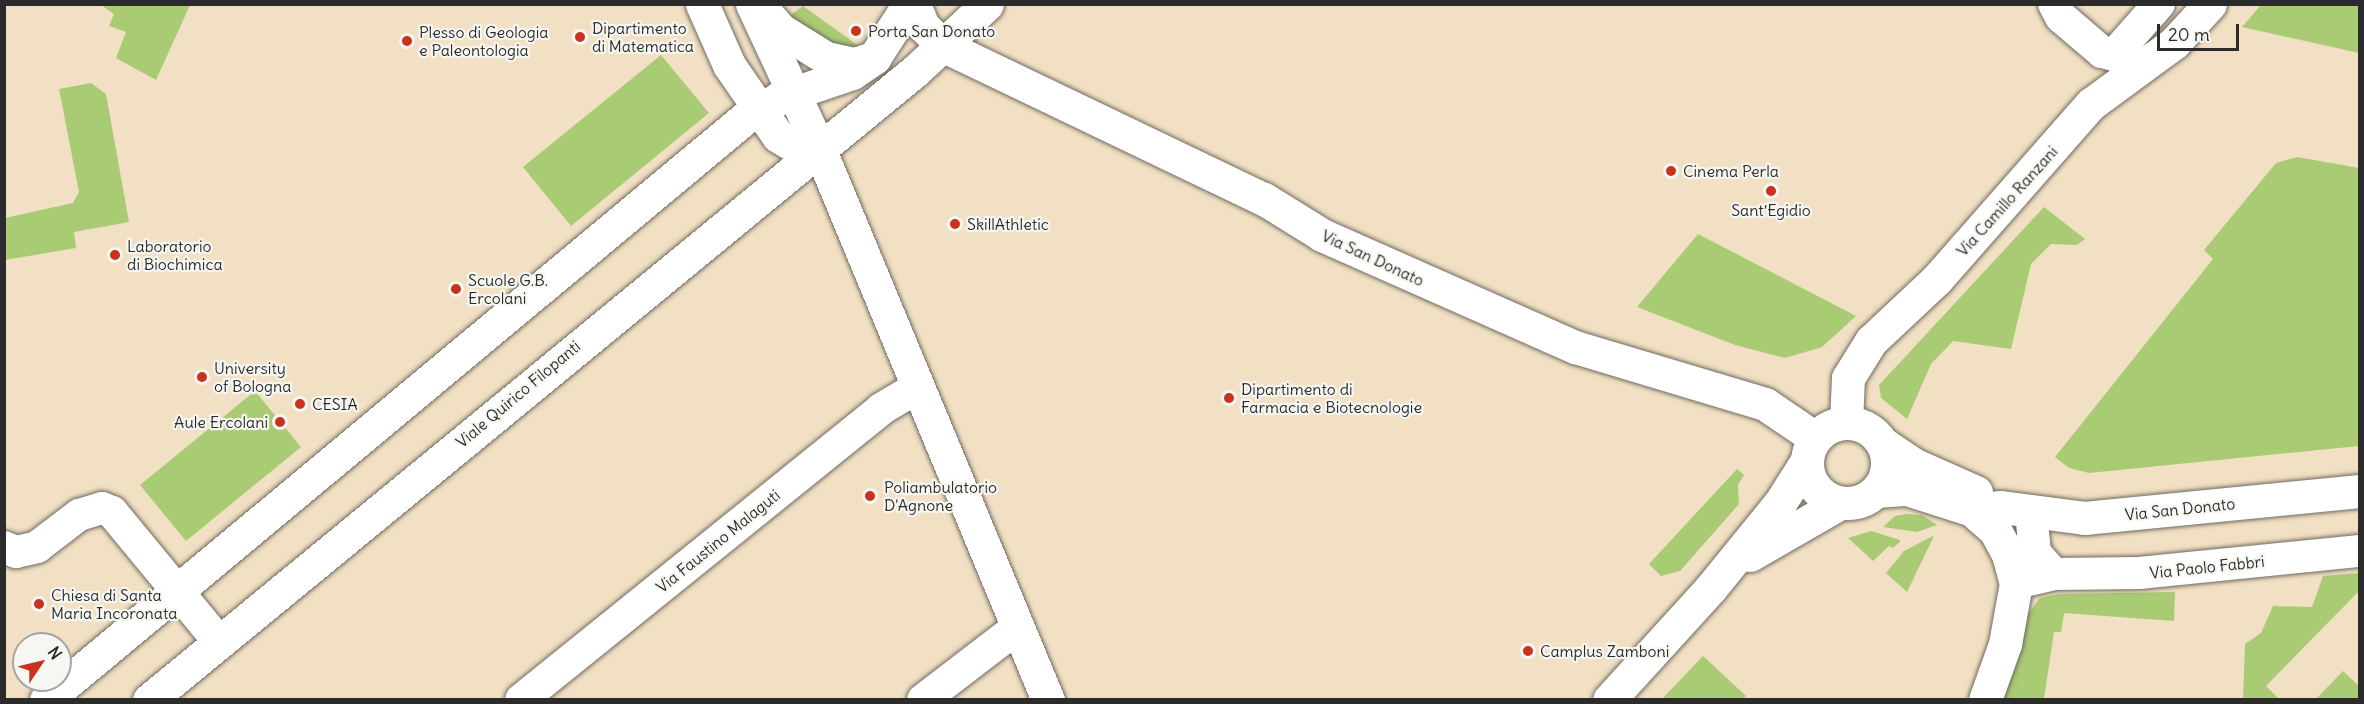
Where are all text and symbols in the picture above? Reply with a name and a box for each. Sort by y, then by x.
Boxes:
scale bar [2160,12,2242,50]
place label: Dipartimento di Matematica [592,18,694,56]
place label: Porta San Donato [868,21,995,41]
place label: Plesso di Geologia e Paleontologia [419,22,548,60]
text: 20 m [2168,23,2210,46]
marker: Porta San Donato [849,24,863,38]
marker: Dipartimento di Matematica [573,30,587,44]
marker: Plesso di Geologia e Paleontologia [400,34,414,48]
street label: Via Camillo Ranzani [1952,142,2062,260]
place label: Cinema Perla [1683,161,1779,181]
marker: Cinema Perla [1664,164,1678,178]
marker: Sant’Egidio [1764,184,1778,198]
place label: Sant’Egidio [1731,200,1811,220]
place label: SkillAthletic [967,214,1049,234]
marker: SkillAthletic [948,217,962,231]
street label: Via San Donato [1319,226,1427,290]
place label: Laboratorio di Biochimica [127,236,223,274]
marker: Laboratorio di Biochimica [108,248,122,262]
place label: Scuole G.B. Ercolani [468,270,548,308]
marker: Scuole G.B. Ercolani [449,282,463,296]
street label: Viale Quirico Filopanti [452,336,584,452]
place label: University of Bologna [214,358,291,396]
marker: University of Bologna [195,370,209,384]
place label: Dipartimento di Farmacia e Biotecnologie [1241,379,1422,417]
marker: Dipartimento di Farmacia e Biotecnologie [1222,391,1236,405]
place label: CESIA [312,394,358,414]
marker: CESIA [293,397,307,411]
place label: Aule Ercolani [174,412,268,432]
marker: Aule Ercolani [273,415,287,429]
place label: Poliambulatorio D'Agnone [884,477,997,515]
street label: Via Faustino Malaguti [652,485,784,597]
marker: Poliambulatorio D'Agnone [861,487,879,505]
street label: Via San Donato [2124,494,2236,524]
street label: Via Paolo Fabbri [2149,551,2265,583]
place label: Chiesa di Santa Maria Incoronata [51,585,177,623]
marker: Chiesa di Santa Maria Incoronata [32,597,46,611]
north arrow [12,632,72,692]
place label: Camplus Zamboni [1540,641,1669,661]
text: N [44,643,66,663]
marker: Camplus Zamboni [1521,644,1535,658]

